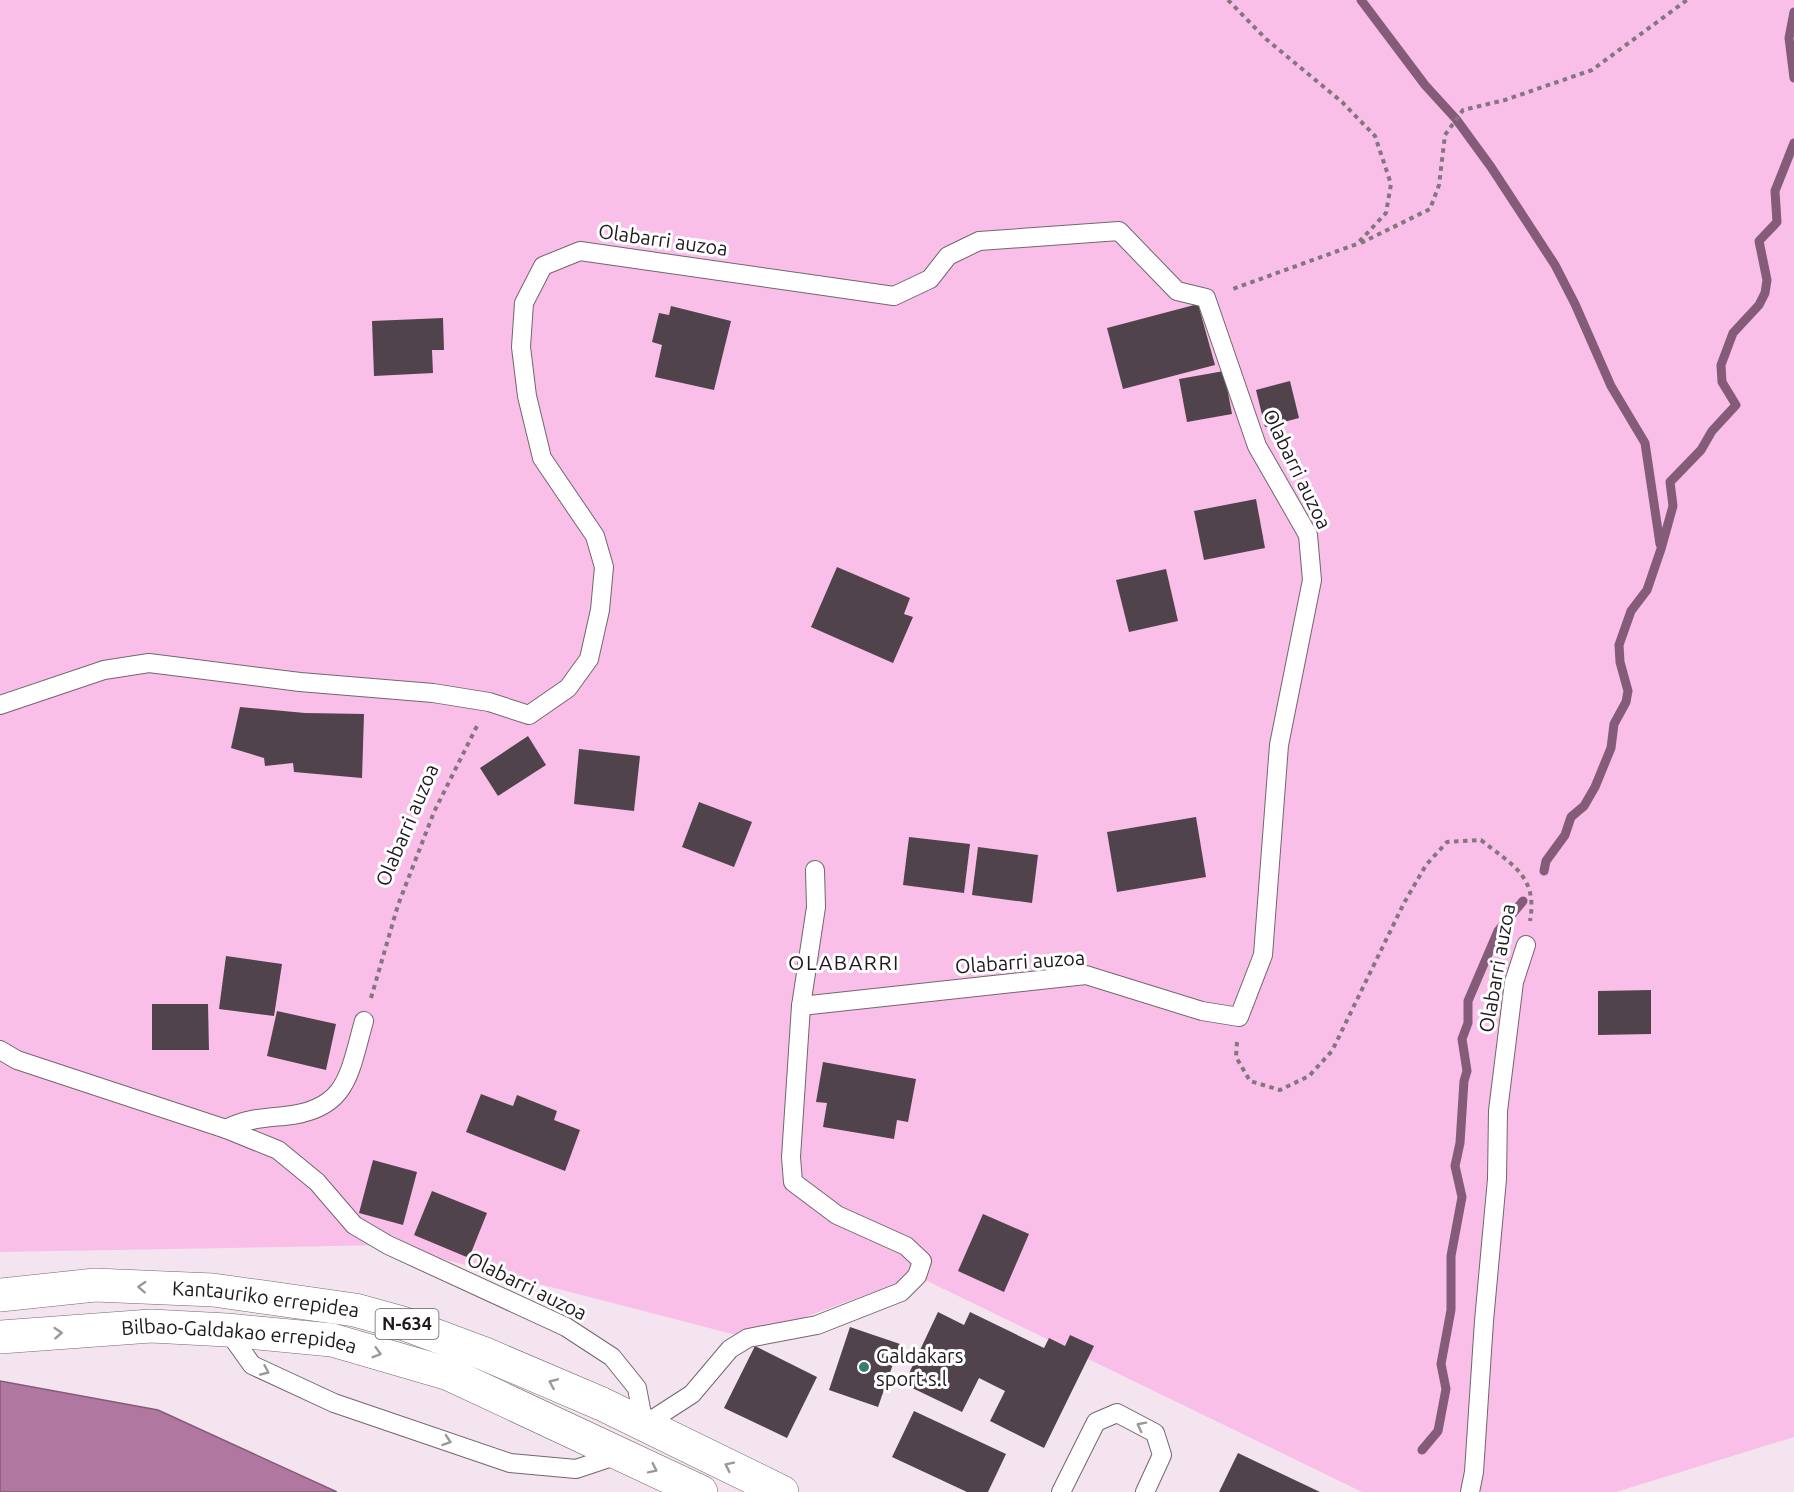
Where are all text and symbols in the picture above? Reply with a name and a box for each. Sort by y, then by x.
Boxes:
street label: Olabarri auzoa [597,219,729,260]
street label: Olabarri auzoa [1259,405,1336,532]
street label: Olabarri auzoa [370,760,443,889]
street label: Olabarri auzoa [1474,902,1519,1034]
street label: Olabarri auzoa [954,945,1086,978]
district label: OLABARRI [788,950,900,974]
street label: Olabarri auzoa [464,1247,591,1324]
street label: Kantauriko errepidea [172,1276,361,1321]
one-way arrow [137,1281,146,1294]
road number: N-634 [376,1309,438,1339]
street label: Bilbao-Galdakao errepidea [120,1314,360,1358]
one-way arrow [54,1327,63,1340]
place label: Galdakars sport s.l [876,1344,963,1390]
one-way arrow [371,1346,382,1358]
marker: Galdakars sport s.l [857,1360,871,1374]
one-way arrow [259,1364,270,1376]
one-way arrow [548,1378,559,1390]
one-way arrow [1137,1422,1148,1433]
one-way arrow [441,1434,452,1447]
one-way arrow [646,1461,657,1473]
one-way arrow [725,1462,736,1474]

